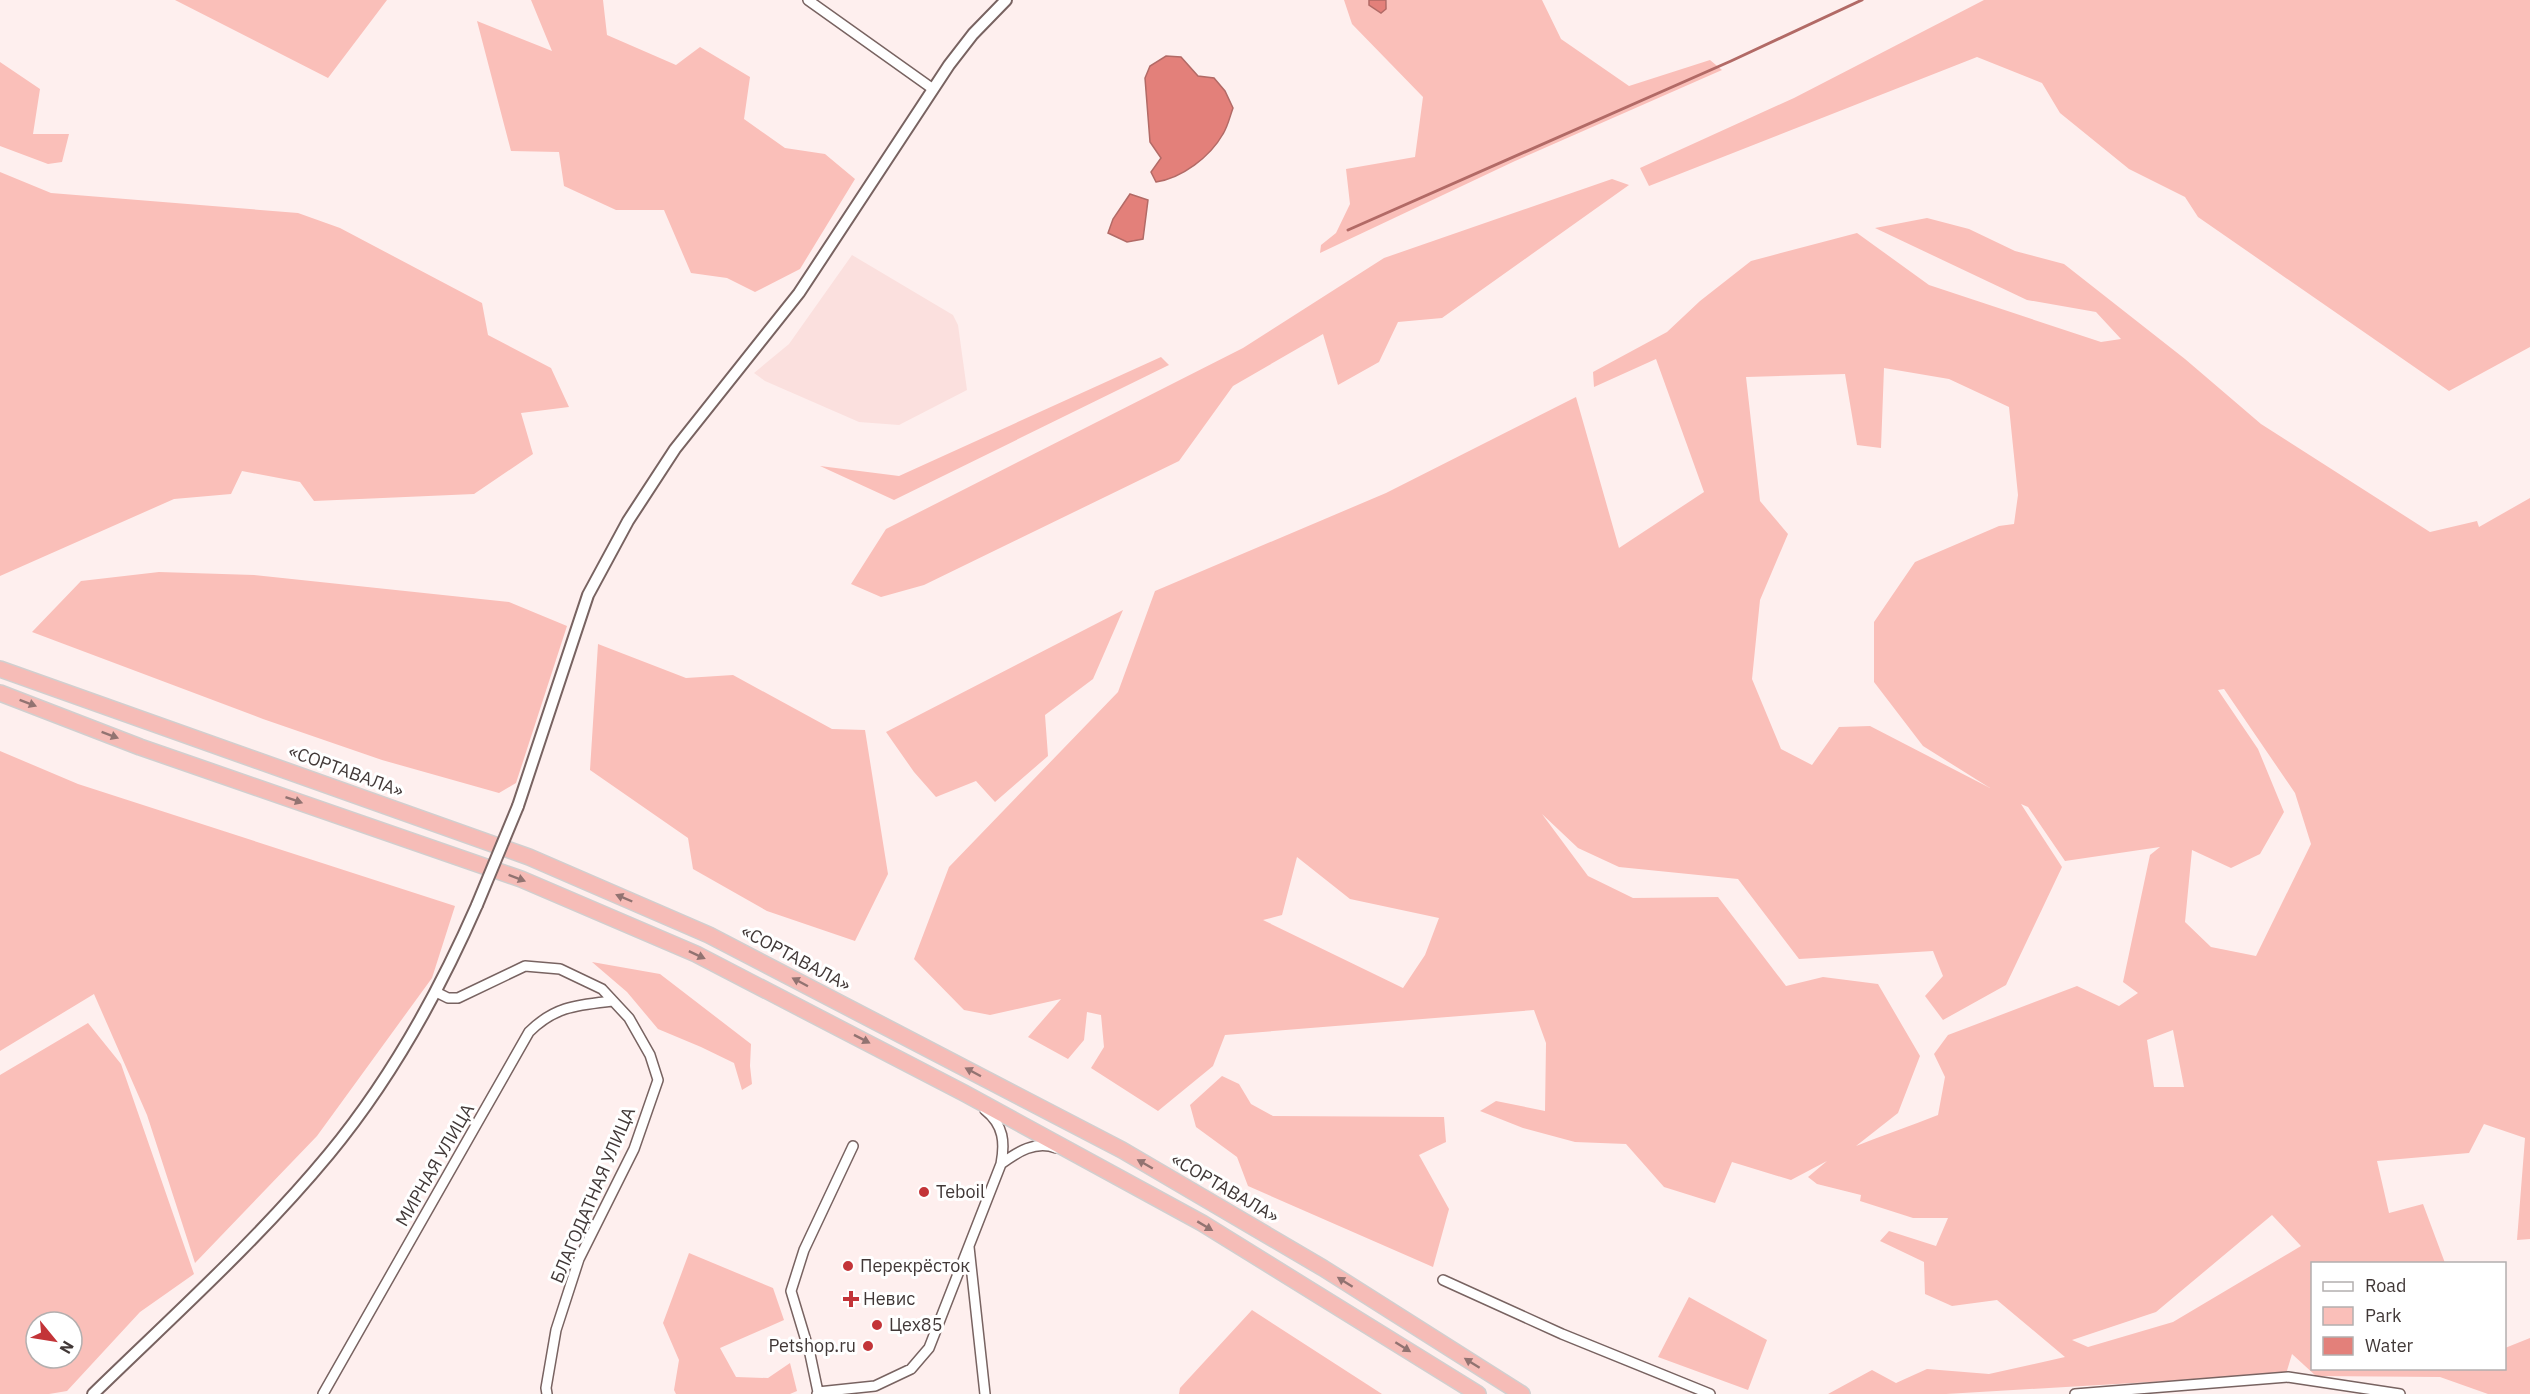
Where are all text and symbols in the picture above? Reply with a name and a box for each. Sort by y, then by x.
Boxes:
one-way arrow [19,699,37,709]
one-way arrow [101,731,119,741]
street label: «СОРТАВАЛА» [285,739,407,802]
one-way arrow [285,796,303,806]
one-way arrow [509,873,527,883]
one-way arrow [615,893,633,902]
street label: «СОРТАВАЛА» [737,919,855,996]
one-way arrow [688,950,706,960]
one-way arrow [791,977,808,987]
one-way arrow [854,1035,871,1044]
one-way arrow [964,1068,981,1077]
street label: МИРНАЯ УЛИЦА [390,1099,479,1230]
street label: БЛАГОДАТНАЯ УЛИЦА [545,1103,640,1286]
street label: «СОРТАВАЛА» [1167,1147,1283,1228]
one-way arrow [1136,1159,1153,1169]
place label: Teboil [936,1180,985,1203]
marker: Teboil [917,1185,931,1199]
one-way arrow [1197,1220,1213,1231]
place label: Перекрёсток [860,1254,970,1277]
marker: Перекрёсток [841,1259,855,1273]
legend [2311,1262,2506,1370]
text: Road [2365,1274,2406,1297]
one-way arrow [1337,1277,1353,1288]
place label: Невис [863,1287,915,1310]
marker: Невис [844,1292,858,1306]
text: Park [2365,1304,2402,1327]
north arrow [24,1310,84,1370]
place label: Цех85 [889,1313,942,1336]
marker: Цех85 [870,1318,884,1332]
place label: Petshop.ru [768,1334,856,1357]
text: Water [2365,1334,2414,1357]
text: N [55,1337,79,1358]
marker: Petshop.ru [861,1339,875,1353]
one-way arrow [1395,1341,1411,1352]
one-way arrow [1464,1357,1480,1368]

